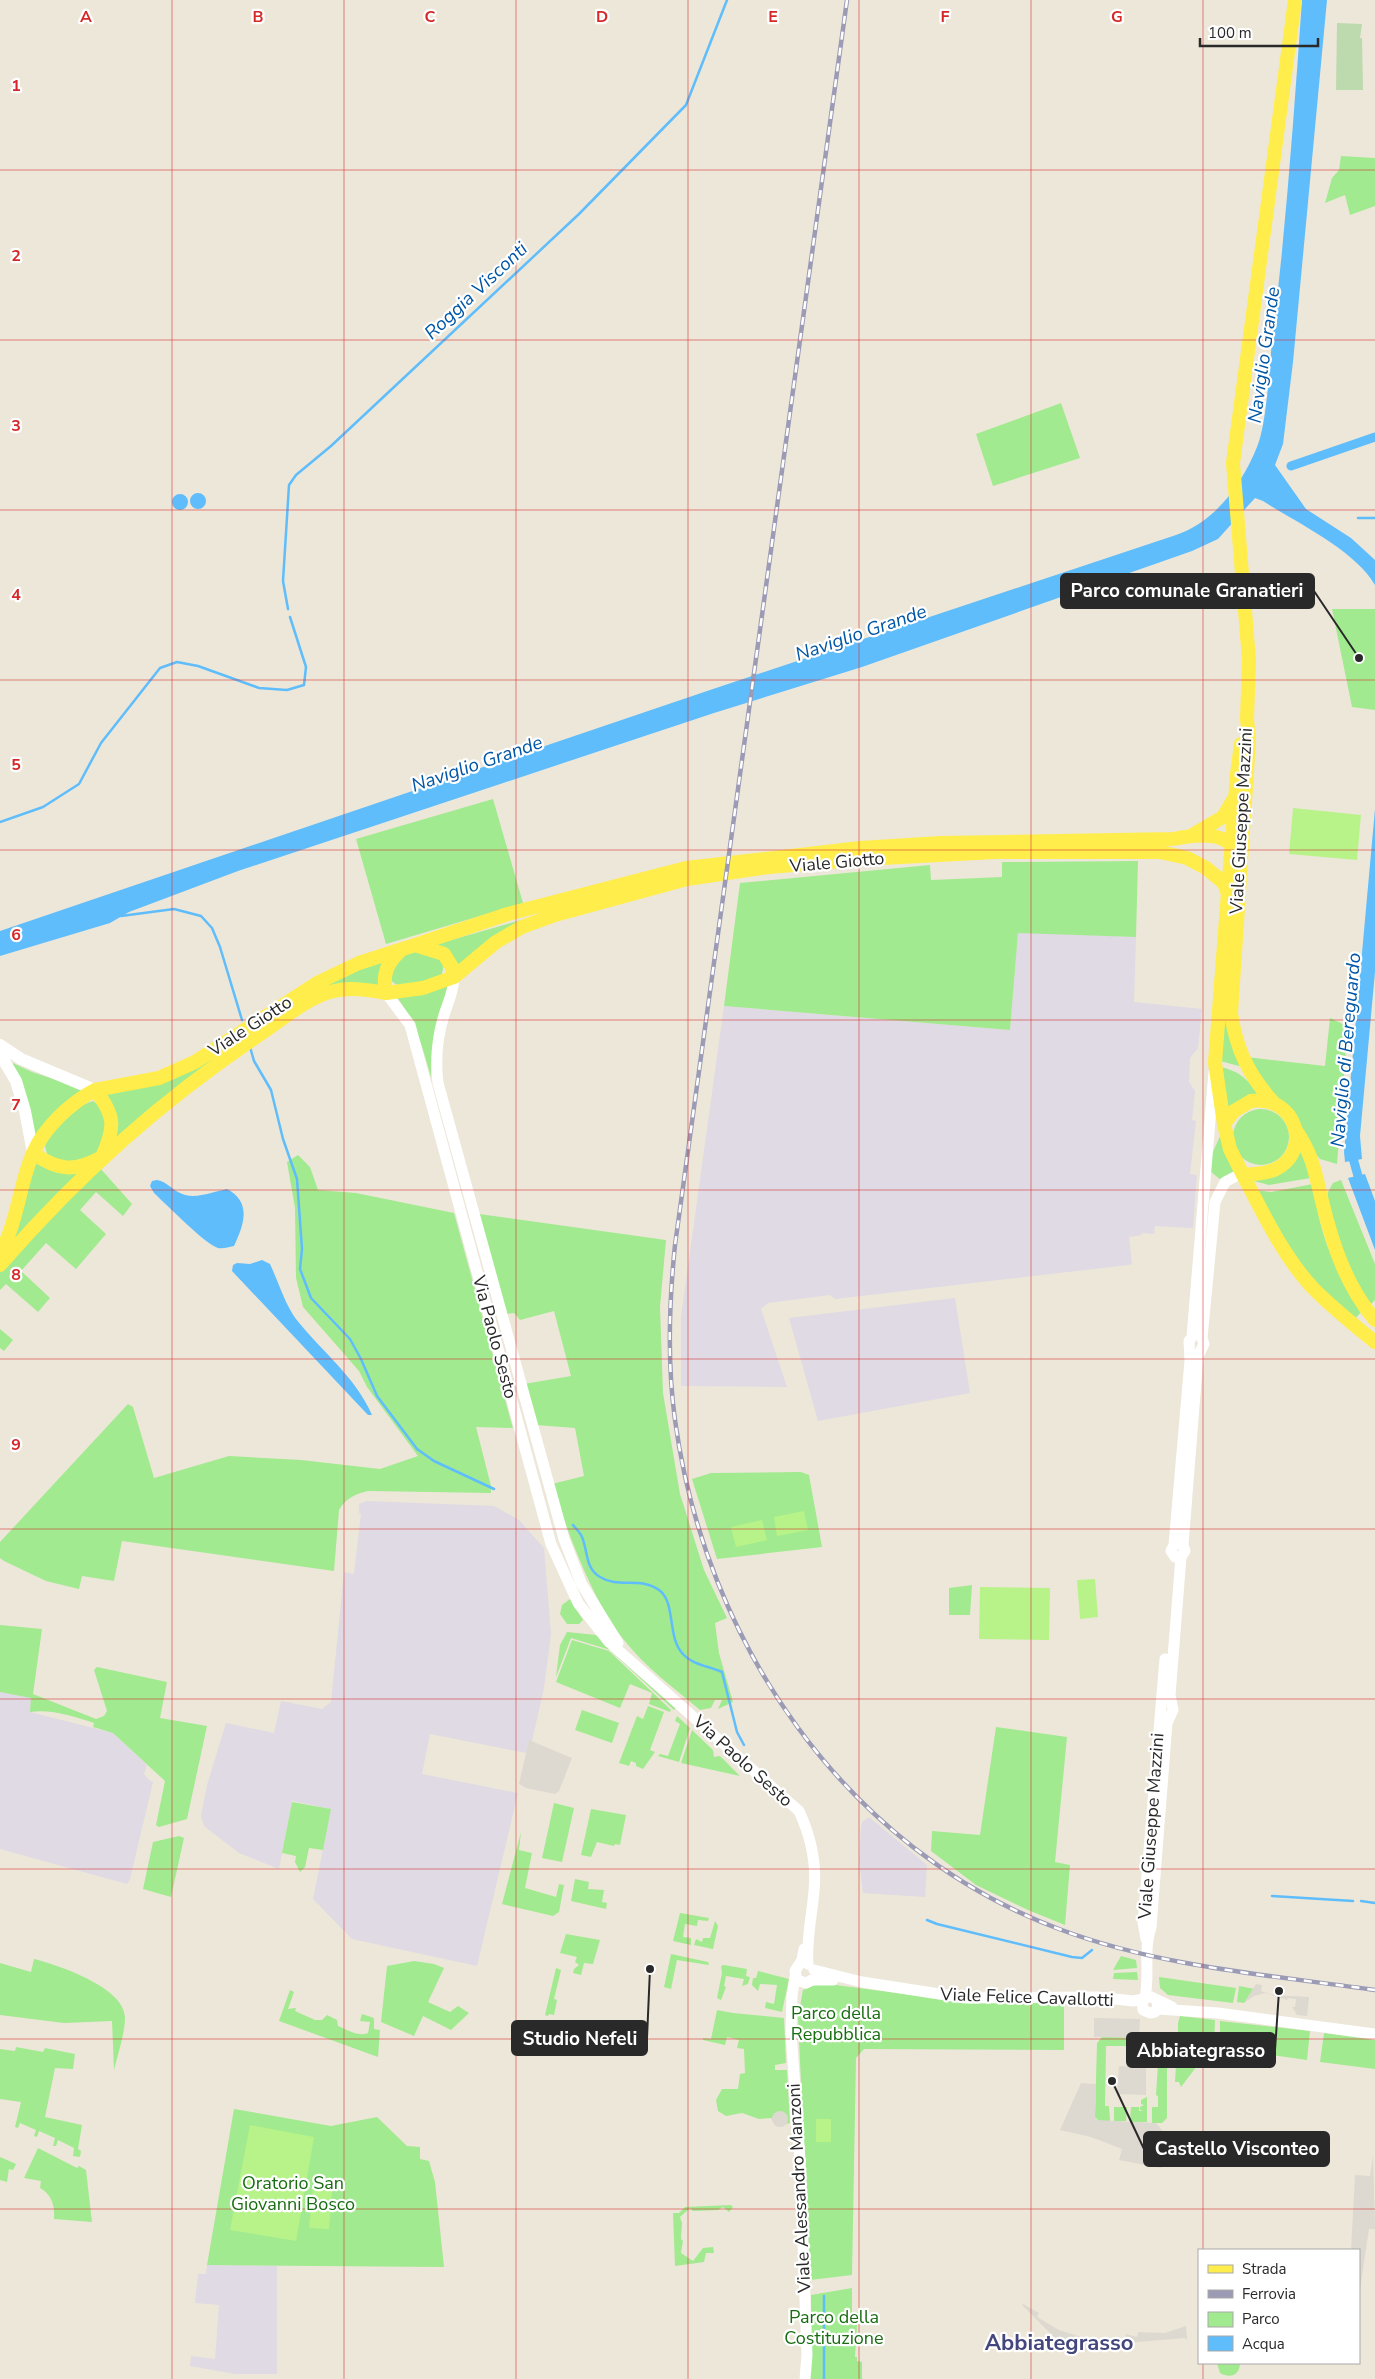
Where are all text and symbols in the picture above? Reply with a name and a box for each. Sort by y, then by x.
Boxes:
text: A [80,6,92,28]
text: B [252,6,264,28]
text: C [425,6,436,28]
text: D [596,6,608,28]
text: E [768,6,778,28]
text: F [941,6,950,28]
text: G [1111,6,1123,28]
scale bar [1200,15,1318,47]
text: 100 m [1208,23,1252,43]
text: 1 [11,75,21,97]
water label: Roggia Visconti [419,236,534,346]
text: 2 [11,245,21,267]
water label: Naviglio Grande [1242,285,1286,425]
text: 3 [11,415,21,437]
callout: Parco comunale Granatieri [1061,574,1314,608]
text: Parco comunale Granatieri [1071,578,1303,604]
text: 4 [11,584,21,606]
water label: Naviglio Grande [792,598,930,668]
street label: Viale Giuseppe Mazzini [1224,727,1258,916]
water label: Naviglio Grande [408,729,546,799]
text: 5 [11,754,21,776]
street label: Viale Giotto [788,846,885,878]
text: 6 [11,924,21,946]
water label: Naviglio di Bereguardo [1325,952,1367,1148]
street label: Viale Giotto [203,990,296,1062]
text: 7 [11,1094,21,1116]
text: 8 [11,1264,21,1286]
street label: Via Paolo Sesto [467,1272,523,1401]
text: 9 [11,1434,21,1456]
street label: Via Paolo Sesto [687,1709,798,1812]
street label: Viale Giuseppe Mazzini [1132,1732,1169,1921]
street label: Viale Felice Cavallotti [939,1982,1114,2012]
park label: Parco della Repubblica [791,2001,881,2046]
callout: Studio Nefeli [512,2021,647,2055]
text: Studio Nefeli [523,2026,637,2052]
callout: Abbiategrasso [1127,2033,1275,2067]
text: Abbiategrasso [1137,2038,1265,2064]
street label: Viale Alessandro Manzoni [782,2083,817,2294]
callout: Castello Visconteo [1144,2132,1329,2166]
text: Castello Visconteo [1155,2136,1319,2162]
park label: Oratorio San Giovanni Bosco [231,2171,355,2216]
legend [1198,2249,1360,2364]
text: Strada [1242,2259,1286,2279]
text: Ferrovia [1242,2284,1296,2304]
park label: Parco della Costituzione [784,2305,884,2350]
text: Parco [1242,2309,1280,2329]
district label: Abbiategrasso [985,2328,1133,2358]
text: Acqua [1242,2334,1285,2354]

